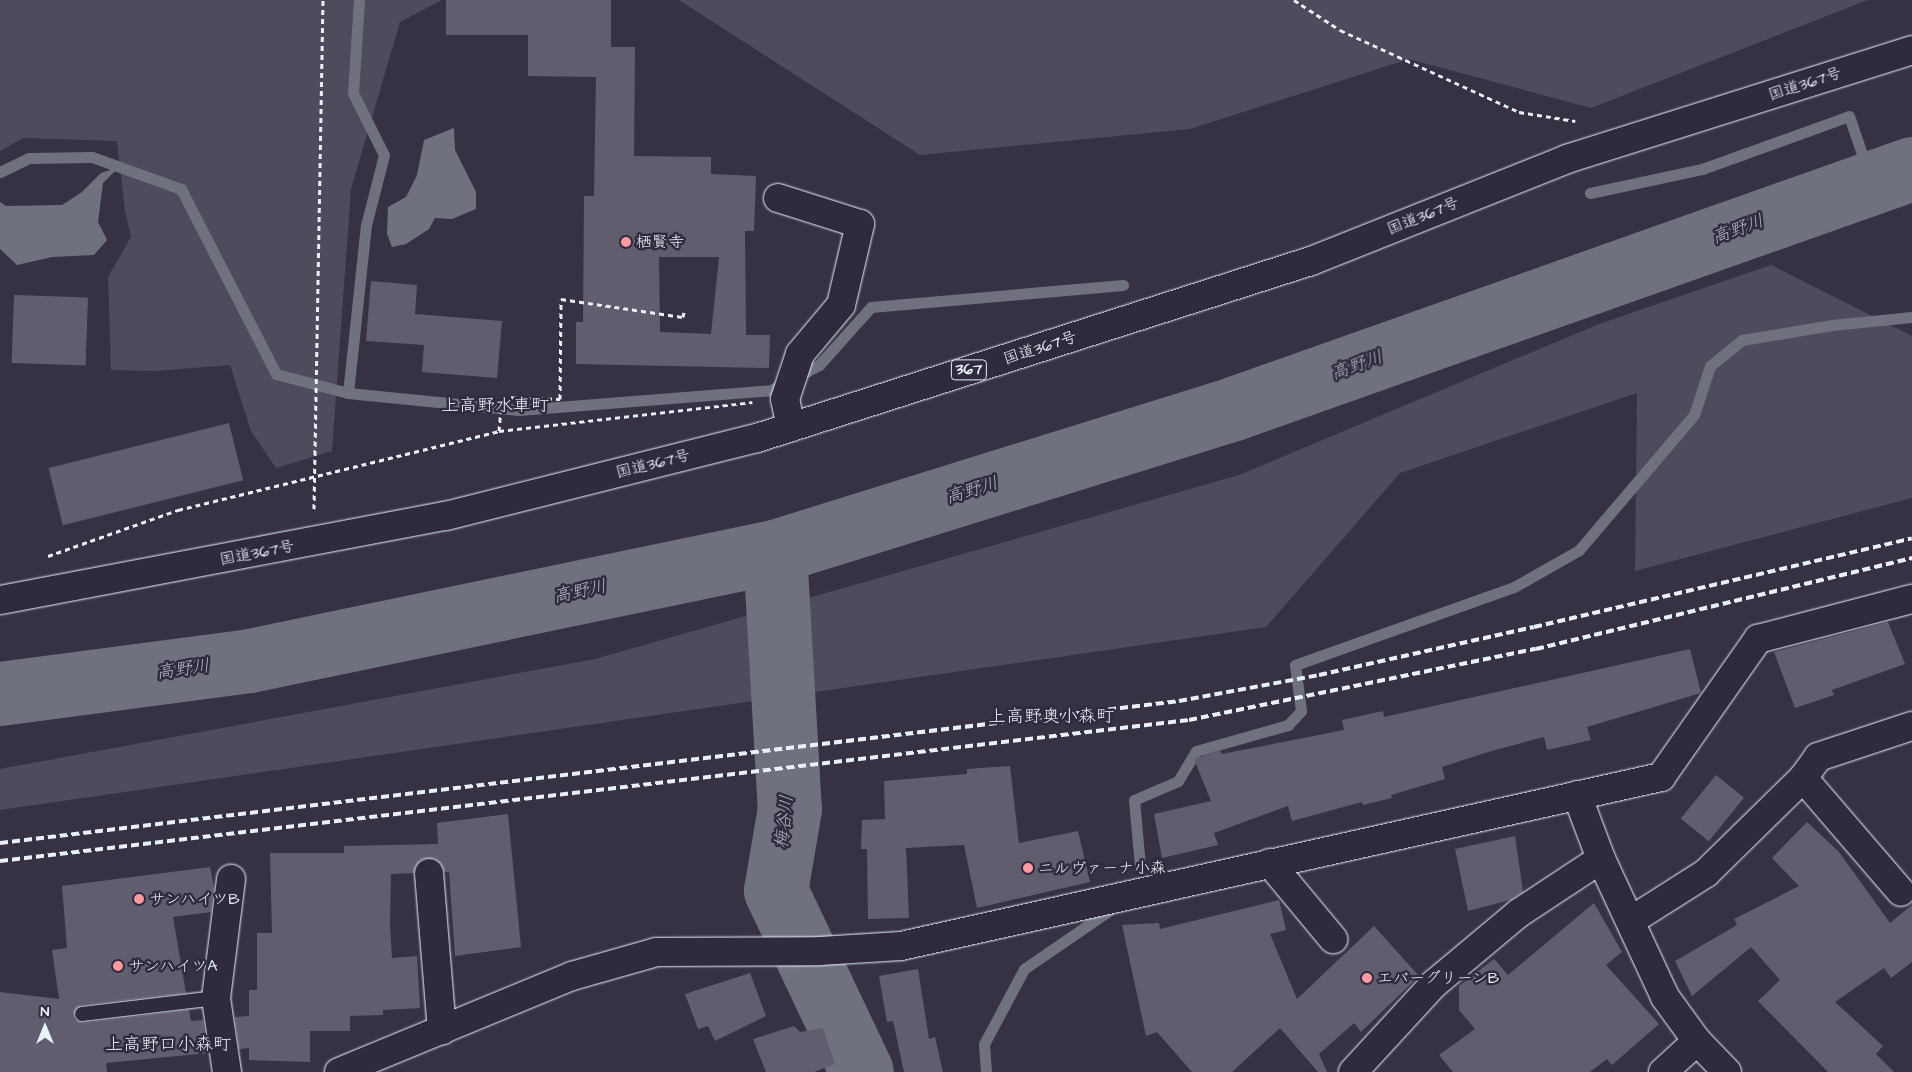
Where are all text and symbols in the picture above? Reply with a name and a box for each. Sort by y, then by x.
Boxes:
street label: 国道367号 [1766,63,1844,105]
street label: 国道367号 [1384,193,1462,239]
water label: 高野川 [1709,211,1767,249]
place label: 栖賢寺 [636,232,684,252]
marker: 栖賢寺 [620,236,632,248]
street label: 国道367号 [1001,327,1079,369]
water label: 高野川 [1328,347,1386,385]
road number: 367 [950,358,988,382]
district label: 上高野水車町 [441,395,549,417]
street label: 国道367号 [614,445,692,483]
water label: 高野川 [943,473,1001,509]
street label: 国道367号 [218,536,296,570]
water label: 高野川 [551,576,609,608]
water label: 高野川 [155,656,211,684]
district label: 上高野奥小森町 [988,706,1114,728]
water label: 梅谷川 [771,794,799,850]
place label: ニルヴァーナ小森 [1038,858,1166,878]
marker: ニルヴァーナ小森 [1022,862,1034,874]
place label: サンハイツB [149,889,240,909]
marker: サンハイツB [133,893,145,905]
place label: サンハイツA [128,956,218,976]
marker: サンハイツA [112,960,124,972]
place label: エバーグリーンB [1377,968,1500,988]
marker: エバーグリーンB [1361,972,1373,984]
north arrow [20,1002,70,1052]
text: N [41,1002,49,1022]
district label: 上高野口小森町 [105,1034,231,1056]

